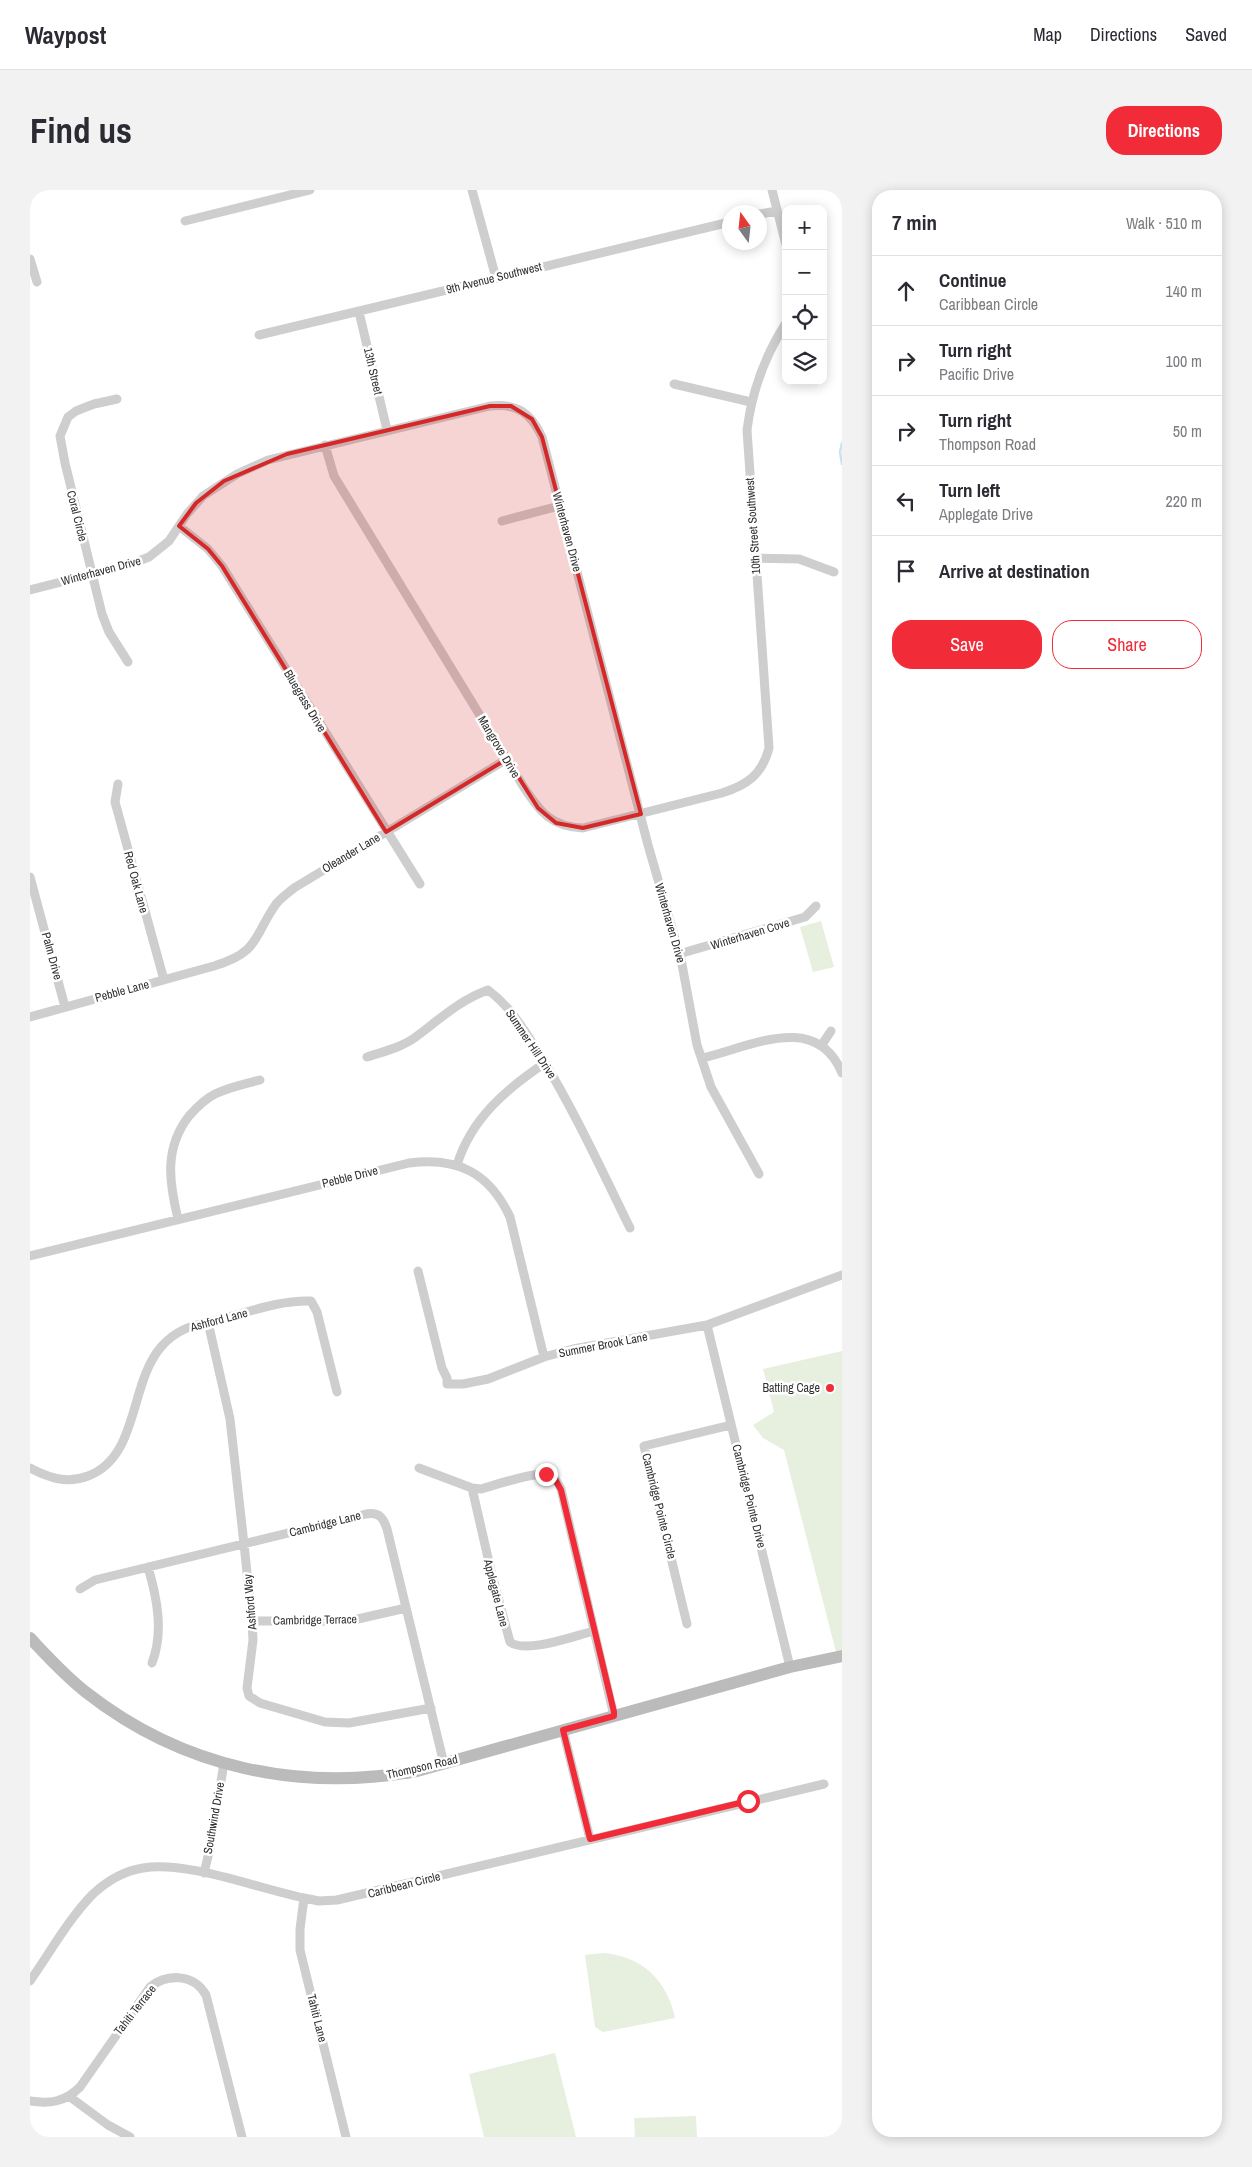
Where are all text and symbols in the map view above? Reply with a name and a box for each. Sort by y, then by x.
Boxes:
text: Waypost [25,19,106,51]
text: Map [1033,22,1062,47]
text: Directions [1090,22,1157,47]
text: Saved [1185,22,1227,47]
button: Directions [1106,106,1222,155]
text: Find us [30,107,132,154]
north arrow [722,205,767,250]
map controls [782,205,827,385]
button: + [782,205,827,250]
text: 7 min [892,208,937,237]
text: Walk · 510 m [1126,212,1202,234]
button: − [782,250,827,295]
street label: 9th Avenue Southwest [445,258,544,298]
text: Continue [939,267,1007,293]
icon: ahead [892,277,920,305]
text: 140 m [1166,280,1202,302]
text: Caribbean Circle [939,293,1038,315]
button: locate [782,295,827,340]
text: Turn right [939,337,1011,363]
button: layers [782,340,827,385]
street label: 13th Street [360,346,386,397]
icon: right [892,347,920,375]
text: 100 m [1166,350,1202,372]
text: Pacific Drive [939,363,1014,385]
text: Turn right [939,407,1011,433]
icon: right [892,417,920,445]
text: 50 m [1173,420,1202,442]
text: Thompson Road [939,433,1036,455]
street label: 10th Street Southwest [742,477,764,575]
text: Turn left [939,477,1000,503]
icon: left [892,487,920,515]
street label: Coral Circle [63,489,91,543]
street label: Winterhaven Drive [549,490,585,574]
text: 220 m [1166,490,1202,512]
text: Applegate Drive [939,503,1033,525]
street label: Winterhaven Drive [59,553,143,589]
icon: arrive [892,557,920,585]
text: Arrive at destination [939,558,1090,584]
button: Save [892,620,1042,669]
button: Share [1052,620,1202,669]
street label: Bluegrass Drive [280,667,330,735]
street label: Mangrove Drive [474,713,524,781]
street label: Oleander Lane [319,829,383,877]
street label: Red Oak Lane [120,849,152,915]
street label: Winterhaven Drive [651,881,689,965]
street label: Winterhaven Cove [709,914,791,954]
street label: Palm Drive [38,930,66,982]
street label: Pebble Lane [93,976,151,1006]
street label: Summer Hill Drive [502,1006,560,1082]
street label: Pebble Drive [320,1162,380,1192]
street label: Ashford Lane [188,1305,249,1336]
street label: Summer Brook Lane [557,1329,649,1361]
place label: Batting Cage [763,1380,820,1396]
marker: Batting Cage [824,1382,836,1394]
street label: Cambridge Pointe Drive [728,1443,770,1549]
street label: Cambridge Pointe Circle [638,1452,680,1560]
route end [535,1463,558,1486]
street label: Cambridge Lane [288,1507,362,1541]
street label: Applegate Lane [480,1557,512,1628]
street label: Ashford Way [240,1573,260,1632]
street label: Cambridge Terrace [273,1611,357,1629]
street label: Thompson Road [385,1751,459,1783]
street label: Southwind Drive [200,1781,228,1855]
route start [737,1790,760,1813]
street label: Caribbean Circle [366,1868,442,1902]
street label: Tahiti Terrace [110,1982,160,2038]
street label: Tahiti Lane [303,1992,331,2044]

